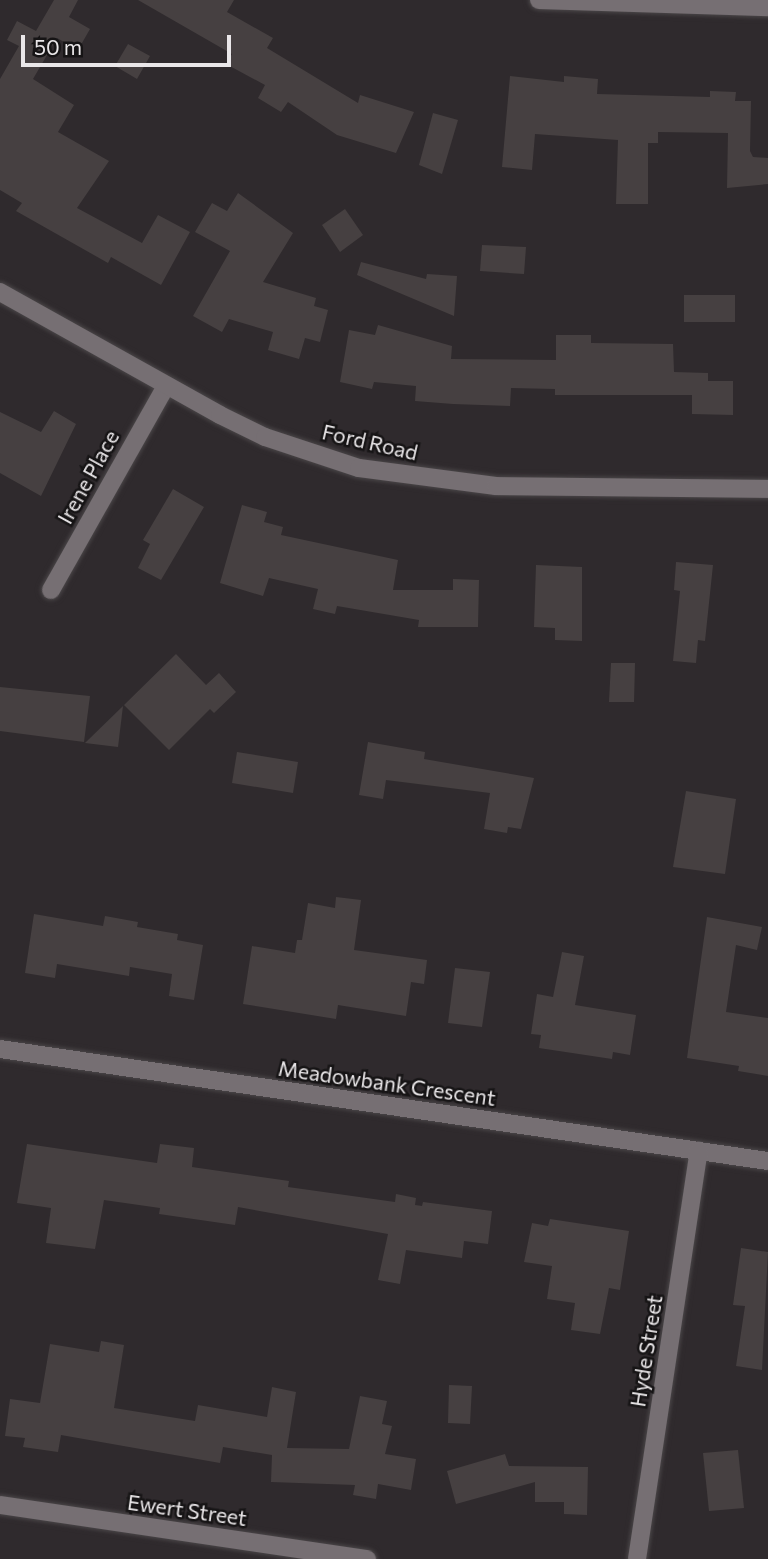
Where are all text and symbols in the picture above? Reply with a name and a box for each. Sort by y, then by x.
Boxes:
scale bar [24,21,234,65]
text: 50 m [34,34,82,59]
street label: Ford Road [320,419,420,465]
street label: Irene Place [52,426,124,528]
street label: Meadowbank Crescent [277,1055,497,1111]
street label: Hyde Street [625,1293,667,1409]
street label: Ewert Street [126,1489,248,1531]

